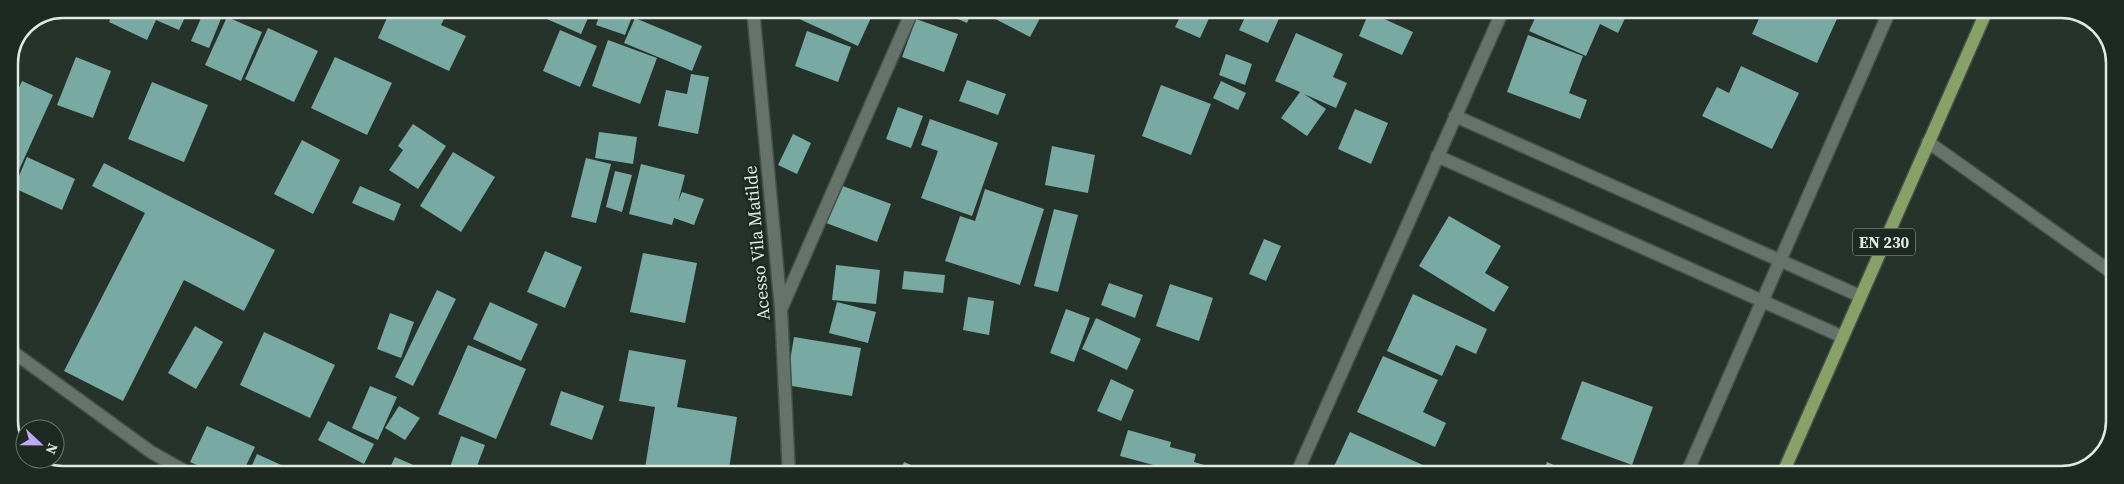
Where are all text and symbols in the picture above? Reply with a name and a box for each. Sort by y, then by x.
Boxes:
street label: Acesso Vila Matilde [737,165,776,321]
road number: EN 230 [1853,228,1915,256]
north arrow [15,419,65,469]
text: N [41,440,63,457]

